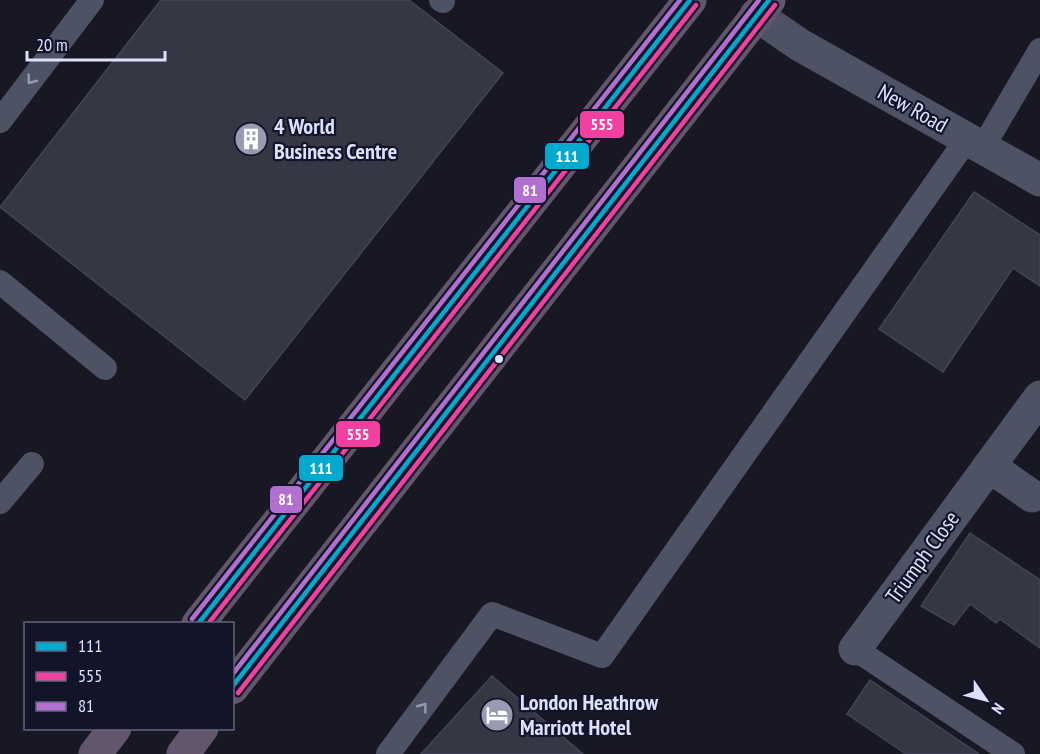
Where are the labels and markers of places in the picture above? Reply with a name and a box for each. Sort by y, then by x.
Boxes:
place label: 4 World Business Centre [274,112,397,165]
building icon: 4 World Business Centre [233,121,269,157]
unlabelled marker [493,353,505,365]
place label: London Heathrow Marriott Hotel [520,688,659,741]
hotel icon: London Heathrow Marriott Hotel [479,697,515,733]

